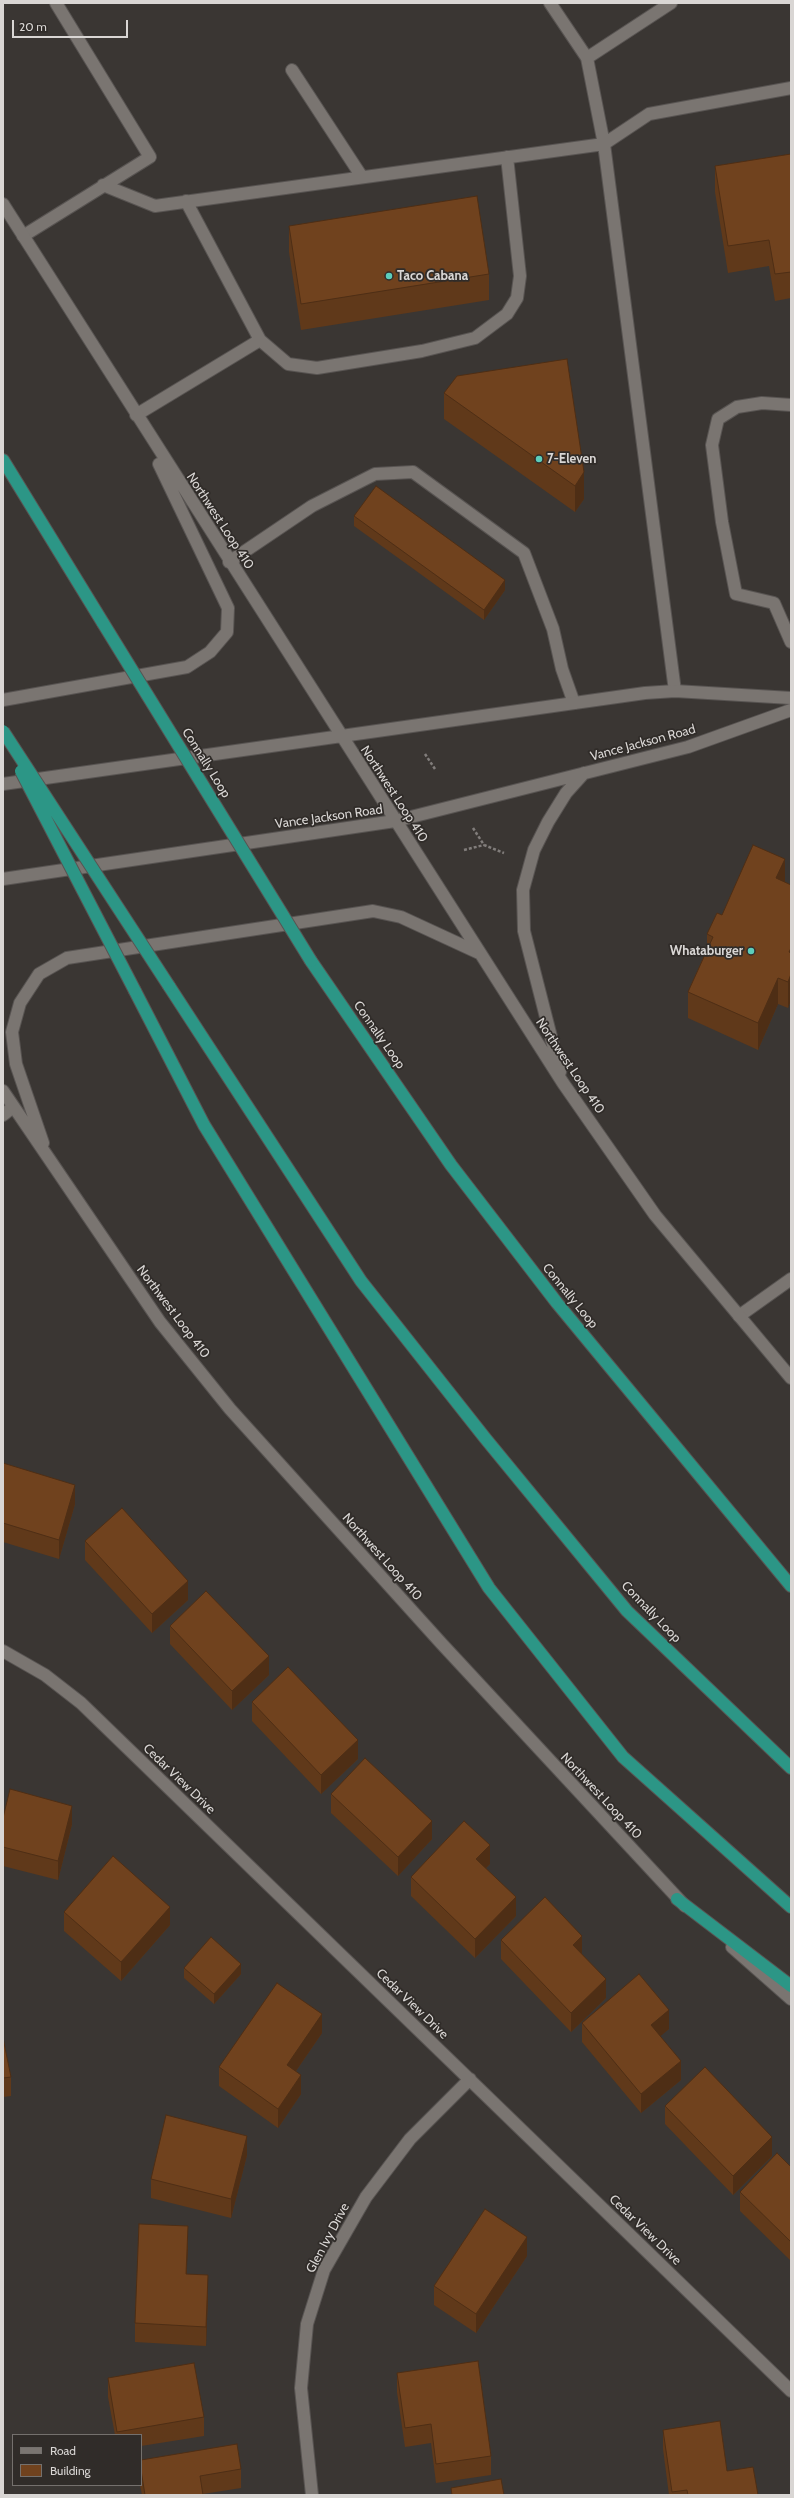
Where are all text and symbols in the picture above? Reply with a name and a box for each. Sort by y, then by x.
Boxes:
scale bar [14,12,130,38]
text: 20 m [19,19,47,34]
place label: Taco Cabana [397,268,468,284]
marker: Taco Cabana [384,271,394,281]
place label: 7-Eleven [547,451,596,467]
marker: 7-Eleven [534,454,544,464]
street label: Northwest Loop 410 [183,470,257,572]
street label: Vance Jackson Road [589,721,697,765]
street label: Connally Loop [178,725,234,801]
street label: Northwest Loop 410 [357,743,431,845]
street label: Vance Jackson Road [274,802,384,832]
place label: Whataburger [670,943,743,959]
marker: Whataburger [746,946,756,956]
street label: Connally Loop [350,998,408,1072]
street label: Northwest Loop 410 [532,1015,608,1117]
street label: Connally Loop [539,1260,601,1332]
street label: Northwest Loop 410 [133,1263,213,1361]
street label: Northwest Loop 410 [339,1510,425,1604]
street label: Connally Loop [618,1578,684,1646]
street label: Cedar View Drive [140,1741,218,1817]
street label: Northwest Loop 410 [557,1750,645,1842]
street label: Cedar View Drive [373,1966,451,2042]
street label: Cedar View Drive [606,2192,684,2268]
street label: Glen Ivy Drive [303,2200,353,2276]
legend [12,2434,142,2486]
text: Road [50,2443,76,2458]
text: Building [50,2463,91,2478]

